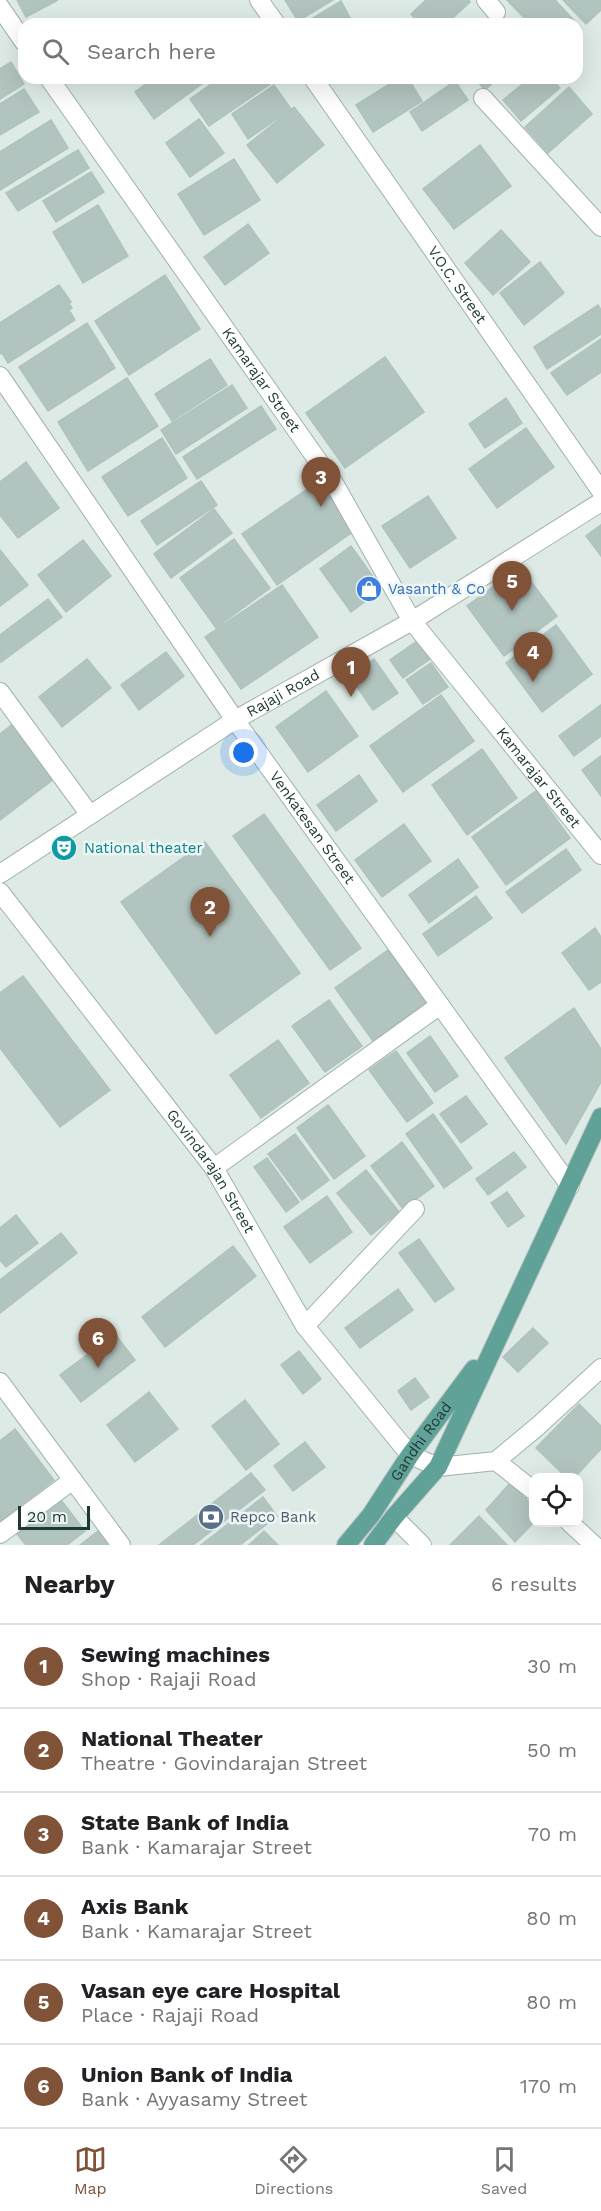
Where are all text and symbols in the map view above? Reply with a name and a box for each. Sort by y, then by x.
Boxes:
search box [18,18,583,84]
icon: search [39,35,72,68]
text: Search here [87,39,216,64]
street label: V.O.C. Street [424,243,491,327]
street label: Kamarajar Street [218,324,305,436]
pin: 3 [302,458,340,507]
pin: 5 [492,562,532,611]
shop icon: Vasanth & Co [354,574,384,604]
place label: Vasanth & Co [388,580,485,598]
pin: 4 [514,632,552,682]
pin: 1 [332,648,370,697]
street label: Rajaji Road [243,666,323,721]
street label: Kamarajar Street [493,724,585,832]
your location [229,738,258,767]
street label: Venkatesan Street [266,768,359,888]
theatre icon: National theater [49,833,79,863]
place label: National theater [84,839,203,857]
pin: 2 [190,888,230,937]
street label: Govindarajan Street [163,1106,259,1237]
pin: 6 [78,1318,118,1368]
street label: Gandhi Road [387,1398,455,1484]
map controls [529,1473,583,1527]
button: locate [529,1473,583,1527]
bank icon: Repco Bank [196,1502,226,1532]
scale bar [18,1503,90,1530]
text: 20 m [27,1507,67,1526]
place label: Repco Bank [230,1508,317,1526]
text: Nearby [24,1569,115,1599]
text: 6 results [491,1572,577,1596]
text: Sewing machines [81,1642,270,1667]
text: 1 [39,1654,48,1678]
text: 30 m [527,1654,577,1678]
text: Shop · Rajaji Road [81,1667,256,1691]
text: National Theater [81,1726,263,1751]
text: 2 [38,1738,49,1762]
text: 50 m [527,1738,577,1762]
text: Theatre · Govindarajan Street [81,1751,367,1775]
text: State Bank of India [81,1810,289,1835]
text: 3 [38,1822,49,1846]
text: 70 m [528,1822,577,1846]
text: Bank · Kamarajar Street [81,1835,312,1859]
text: Axis Bank [81,1894,188,1919]
text: 4 [37,1906,50,1930]
text: 80 m [526,1906,577,1930]
text: Bank · Kamarajar Street [81,1919,312,1943]
text: Vasan eye care Hospital [81,1978,340,2003]
text: 5 [38,1990,49,2014]
text: 80 m [526,1990,577,2014]
text: Place · Rajaji Road [81,2003,259,2027]
text: Union Bank of India [81,2062,293,2087]
text: 6 [37,2074,50,2098]
text: 170 m [520,2074,577,2098]
text: Bank · Ayyasamy Street [81,2087,307,2111]
tab: Map [74,2143,107,2198]
tab: Directions [254,2143,333,2198]
tab: Saved [481,2143,527,2198]

